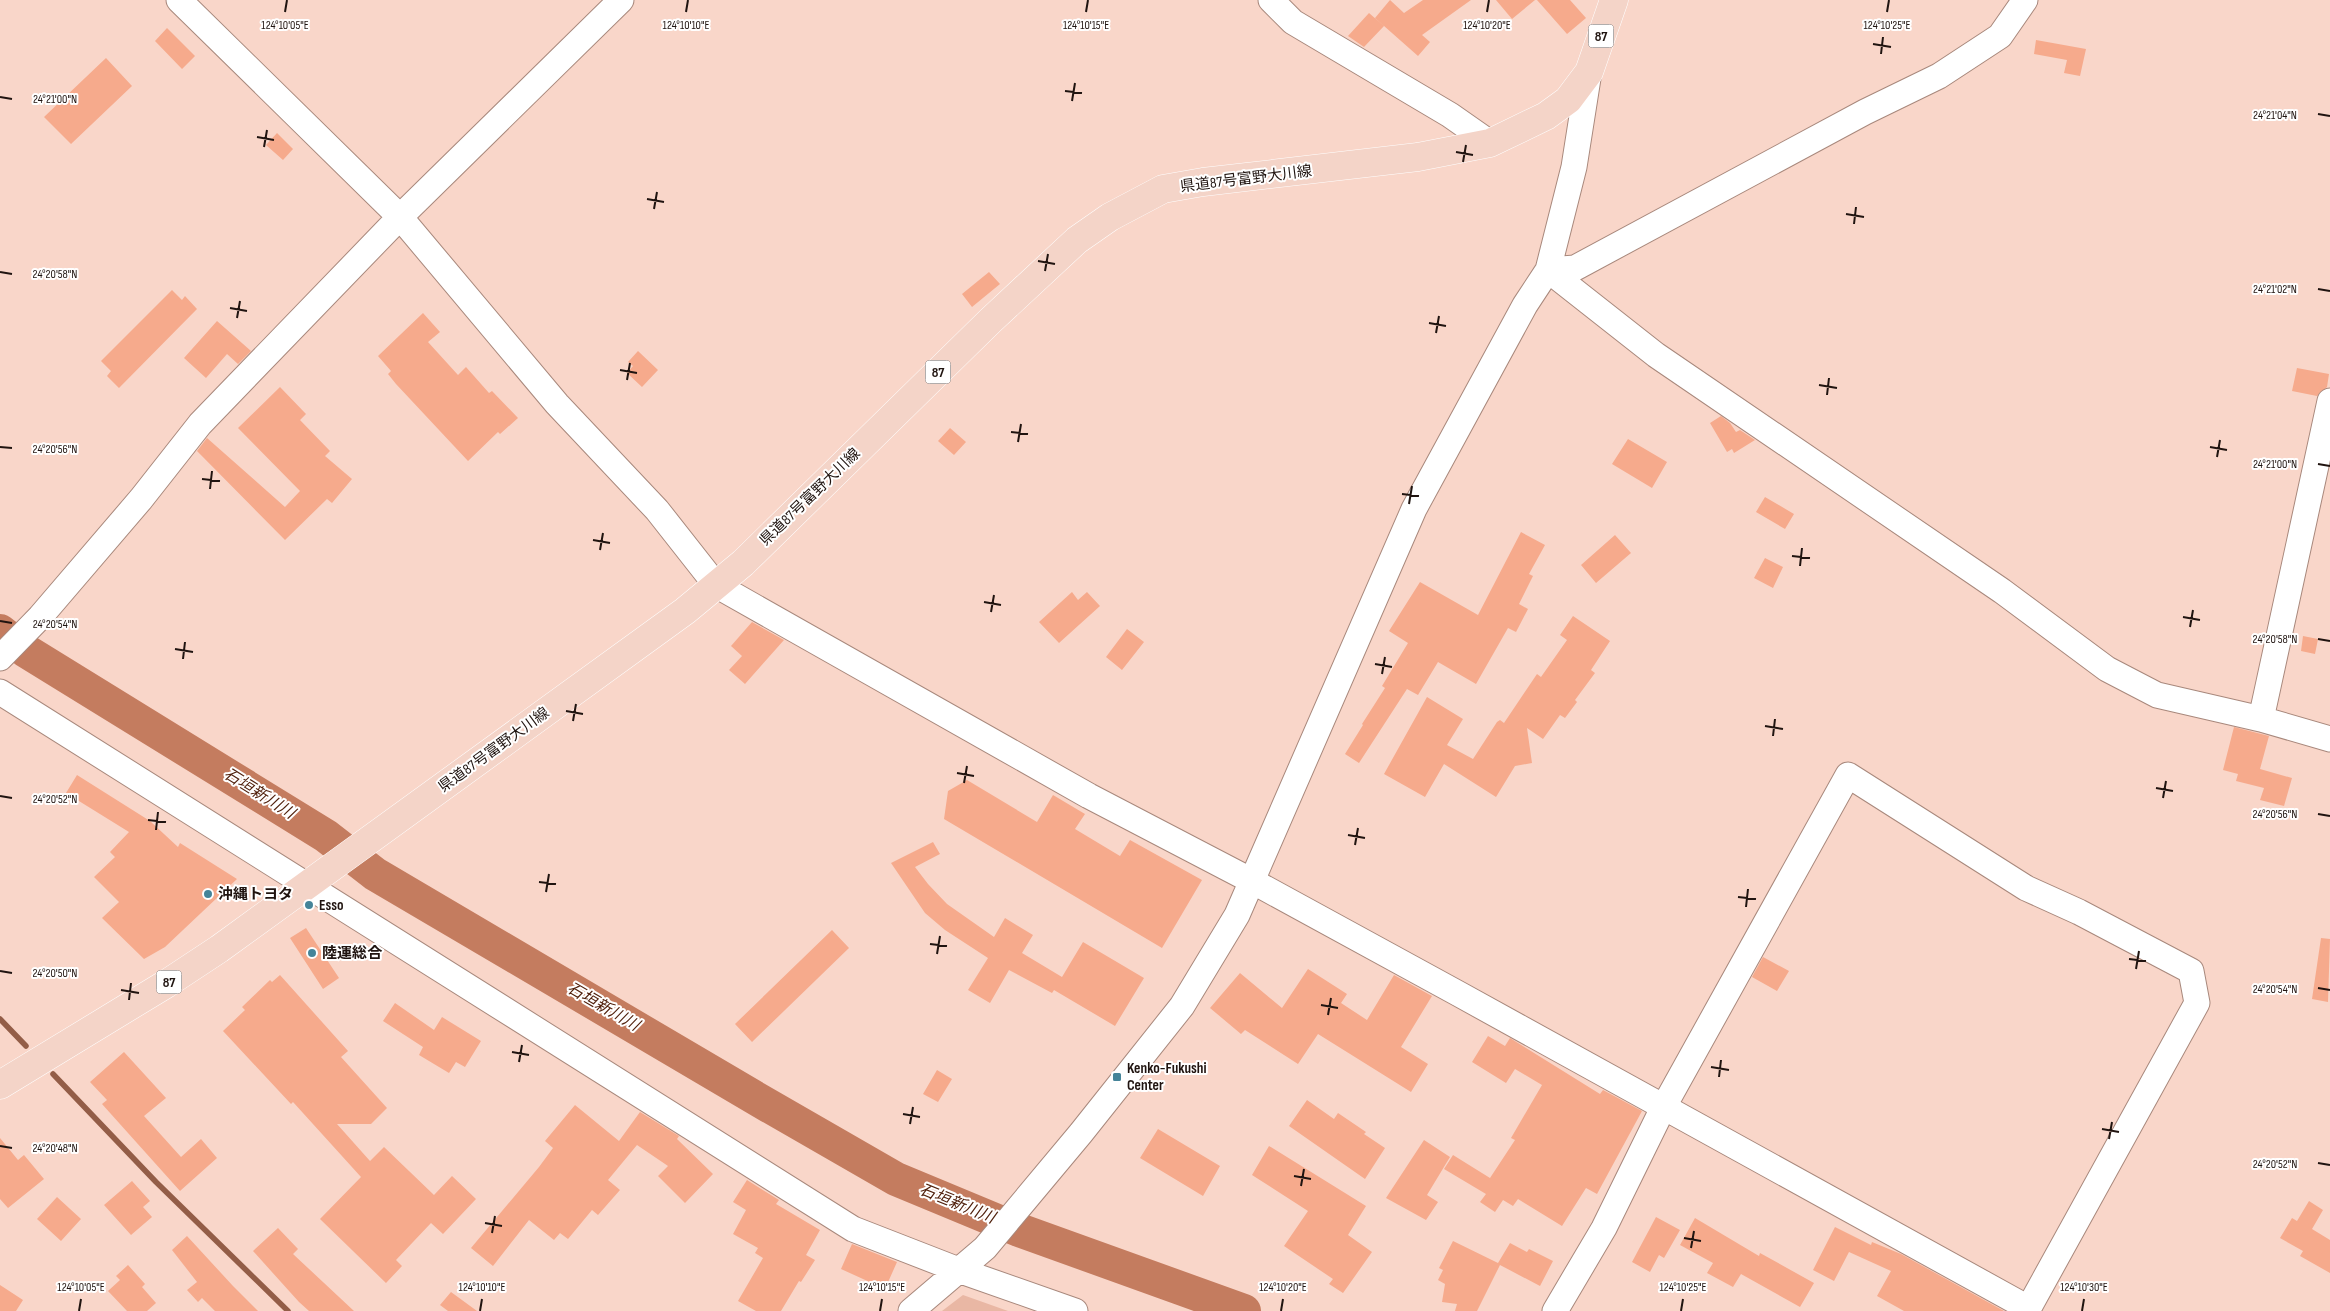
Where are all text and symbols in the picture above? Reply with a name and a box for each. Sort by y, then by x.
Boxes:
text: 124°10'05"E [261,18,309,33]
text: 124°10'10"E [663,18,709,33]
text: 124°10'15"E [1063,18,1109,33]
text: 124°10'20"E [1463,18,1511,33]
text: 124°10'25"E [1864,18,1911,33]
road number: 87 [1588,24,1614,48]
text: 24°21'00"N [33,92,77,107]
text: 24°21'04"N [2253,108,2297,123]
street label: 県道87号富野大川線 [1179,161,1313,197]
text: 24°20'58"N [33,267,77,282]
text: 24°21'02"N [2253,282,2297,297]
road number: 87 [926,361,950,384]
text: 24°20'56"N [33,442,77,457]
street label: 県道87号富野大川線 [756,444,864,550]
text: 24°21'00"N [2253,457,2297,472]
text: 24°20'54"N [33,617,77,632]
text: 24°20'58"N [2253,632,2297,647]
street label: 県道87号富野大川線 [435,703,553,797]
water label: 石垣新川川 [220,765,300,824]
text: 24°20'52"N [33,792,77,807]
text: 24°20'56"N [2253,807,2297,822]
place label: 沖縄トヨタ [218,885,293,904]
marker: 沖縄トヨタ [202,888,214,900]
place label: Esso [319,896,343,915]
marker: Esso [303,899,315,911]
place label: 陸運総合 [322,944,383,963]
marker: 陸運総合 [306,947,318,959]
text: 24°20'50"N [33,966,78,981]
road number: 87 [156,970,182,994]
water label: 石垣新川川 [564,979,644,1036]
text: 24°20'54"N [2253,982,2297,997]
place label: Kenko-Fukushi Center [1127,1059,1207,1095]
marker: Kenko-Fukushi Center [1111,1071,1123,1083]
text: 24°20'48"N [32,1141,78,1156]
text: 24°20'52"N [2253,1157,2297,1172]
water label: 石垣新川川 [916,1180,999,1229]
text: 124°10'05"E [57,1280,105,1295]
text: 124°10'10"E [459,1280,505,1295]
text: 124°10'15"E [859,1280,905,1295]
text: 124°10'20"E [1259,1280,1307,1295]
text: 124°10'25"E [1660,1280,1707,1295]
text: 124°10'30"E [2060,1280,2108,1295]

